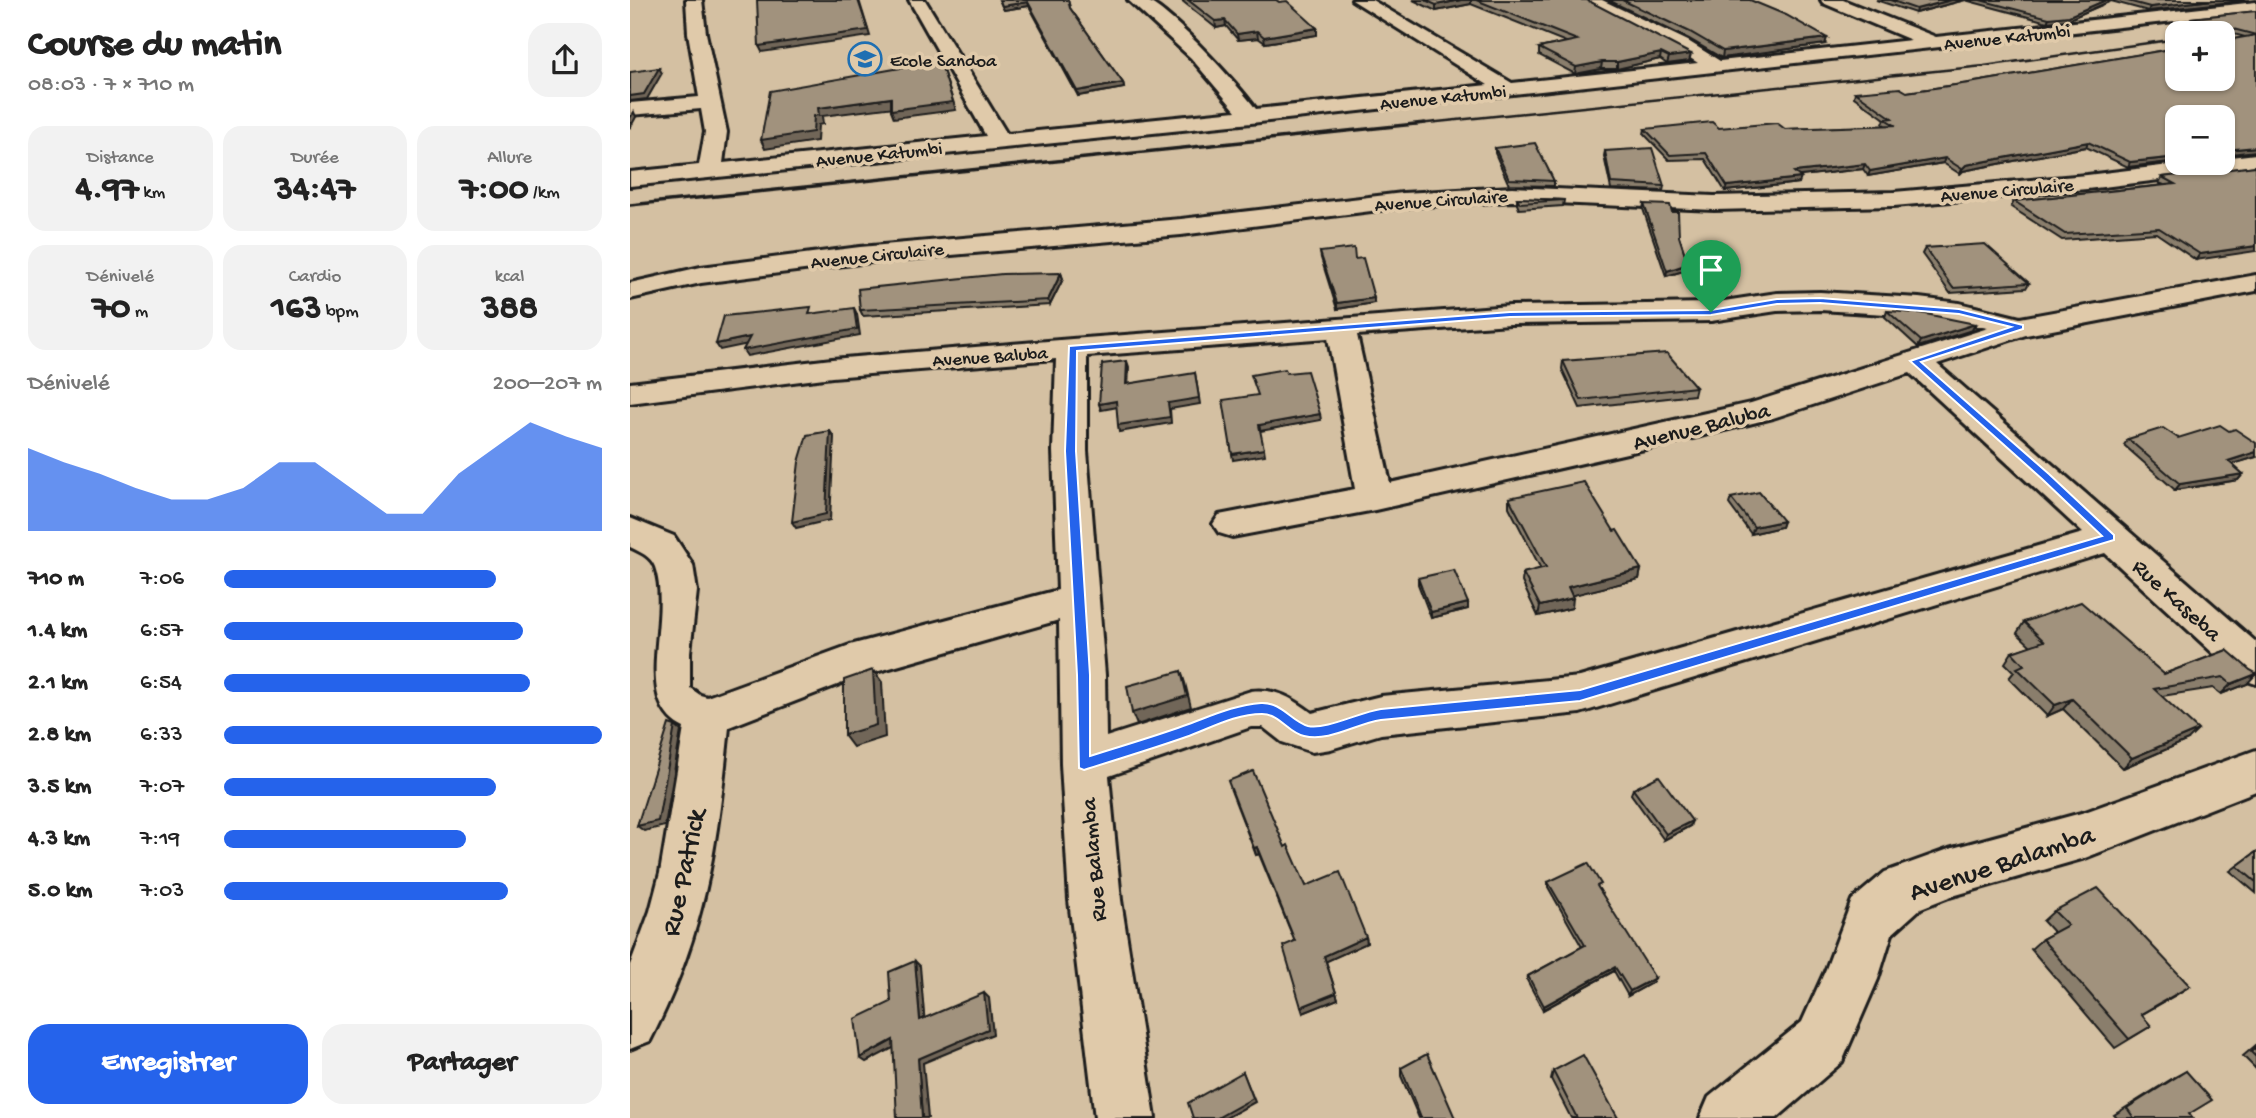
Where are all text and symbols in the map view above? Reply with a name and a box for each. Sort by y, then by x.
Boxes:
street label: Avenue Katumbi [1943,21,2072,58]
map controls [2165,21,2235,175]
button: + [2165,21,2235,91]
button: share [528,23,602,97]
text: Course du matin [28,24,281,68]
school or university icon: Ecole Sandoa [846,40,884,78]
place label: Ecole Sandoa [890,51,998,74]
text: 08:03 · 7 × 710 m [28,72,194,99]
street label: Avenue Katumbi [1379,81,1508,118]
button: − [2165,105,2235,175]
street label: Avenue Katumbi [815,138,944,175]
text: Distance [87,147,154,170]
text: Durée [291,147,339,170]
text: Allure [487,147,532,170]
text: 4.97 [75,170,139,211]
text: 34:47 [275,170,355,211]
text: 7:00 [460,170,529,211]
street label: Avenue Circulaire [1940,175,2075,210]
text: km [139,182,165,205]
text: /km [529,182,560,205]
street label: Avenue Circulaire [1374,186,1509,219]
street label: Avenue Circulaire [810,239,945,276]
pin [1681,240,1741,312]
icon: arrive [1692,251,1730,289]
text: Dénivelé [87,266,154,289]
text: Cardio [289,266,341,289]
text: kcal [495,266,525,289]
text: 70 [92,289,130,330]
text: 163 [271,289,321,330]
text: 388 [481,289,538,330]
text: m [130,301,148,324]
text: bpm [321,301,359,324]
street label: Avenue Baluba [932,343,1050,374]
text: Dénivelé [28,371,110,398]
text: 200–207 m [492,371,602,398]
street label: Avenue Baluba [1631,398,1774,458]
street label: Rue Kaseba [2125,554,2227,650]
text: 710 m [28,566,84,593]
text: 7:06 [140,566,184,593]
text: 1.4 km [28,618,87,645]
text: 6:57 [140,618,183,645]
text: 2.1 km [28,670,88,697]
text: 6:54 [140,670,182,697]
text: 2.8 km [28,722,91,749]
text: 6:33 [140,722,183,749]
text: 3.5 km [28,774,91,801]
text: 7:07 [140,774,184,801]
street label: Rue Balamba [1077,796,1114,923]
street label: Rue Patrick [656,804,716,940]
street label: Avenue Balamba [1906,819,2100,911]
text: 4.3 km [28,826,90,853]
text: 7:19 [140,826,180,853]
text: 5.0 km [28,878,92,905]
text: 7:03 [140,878,184,905]
button: Enregistrer [28,1024,308,1104]
button: Partager [322,1024,602,1104]

